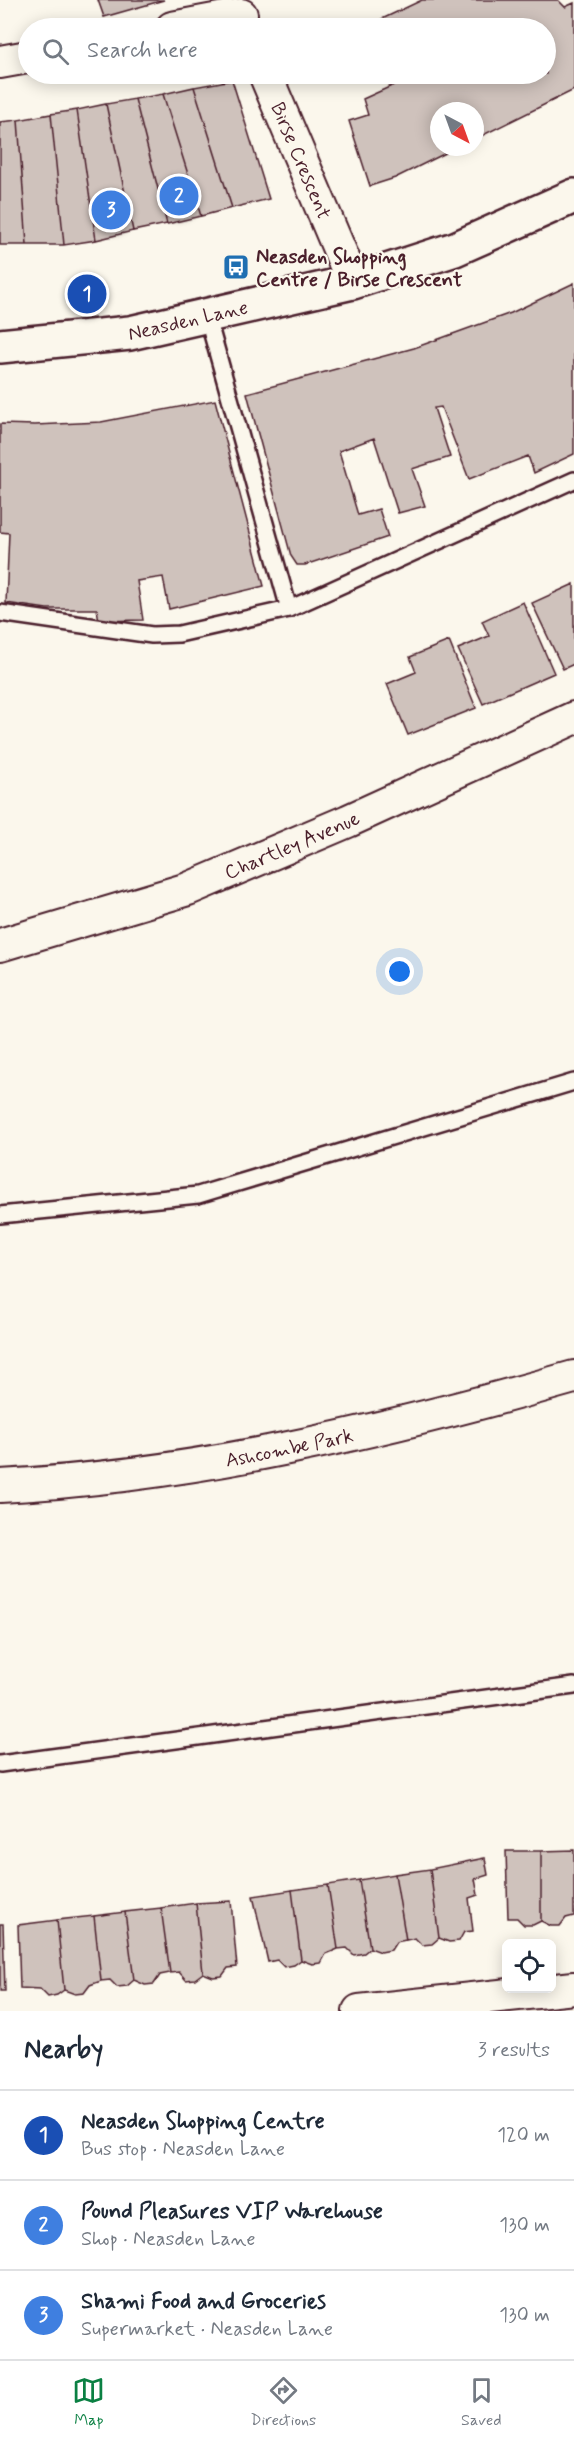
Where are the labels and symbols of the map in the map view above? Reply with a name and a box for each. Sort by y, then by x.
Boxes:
street label: Birse Crescent [263,98,337,224]
north arrow [430,102,484,156]
pin: 2 [160,174,198,218]
pin: 3 [92,188,130,232]
place label: Neasden Shopping Centre / Birse Crescent [256,244,463,294]
bus stop icon: Neasden Shopping Centre / Birse Crescent [221,252,251,282]
pin: 1 [68,272,106,316]
street label: Neasden Lane [125,294,251,348]
street label: Chartley Avenue [221,805,365,887]
your location [385,957,414,986]
street label: Ashcombe Park [223,1422,356,1475]

